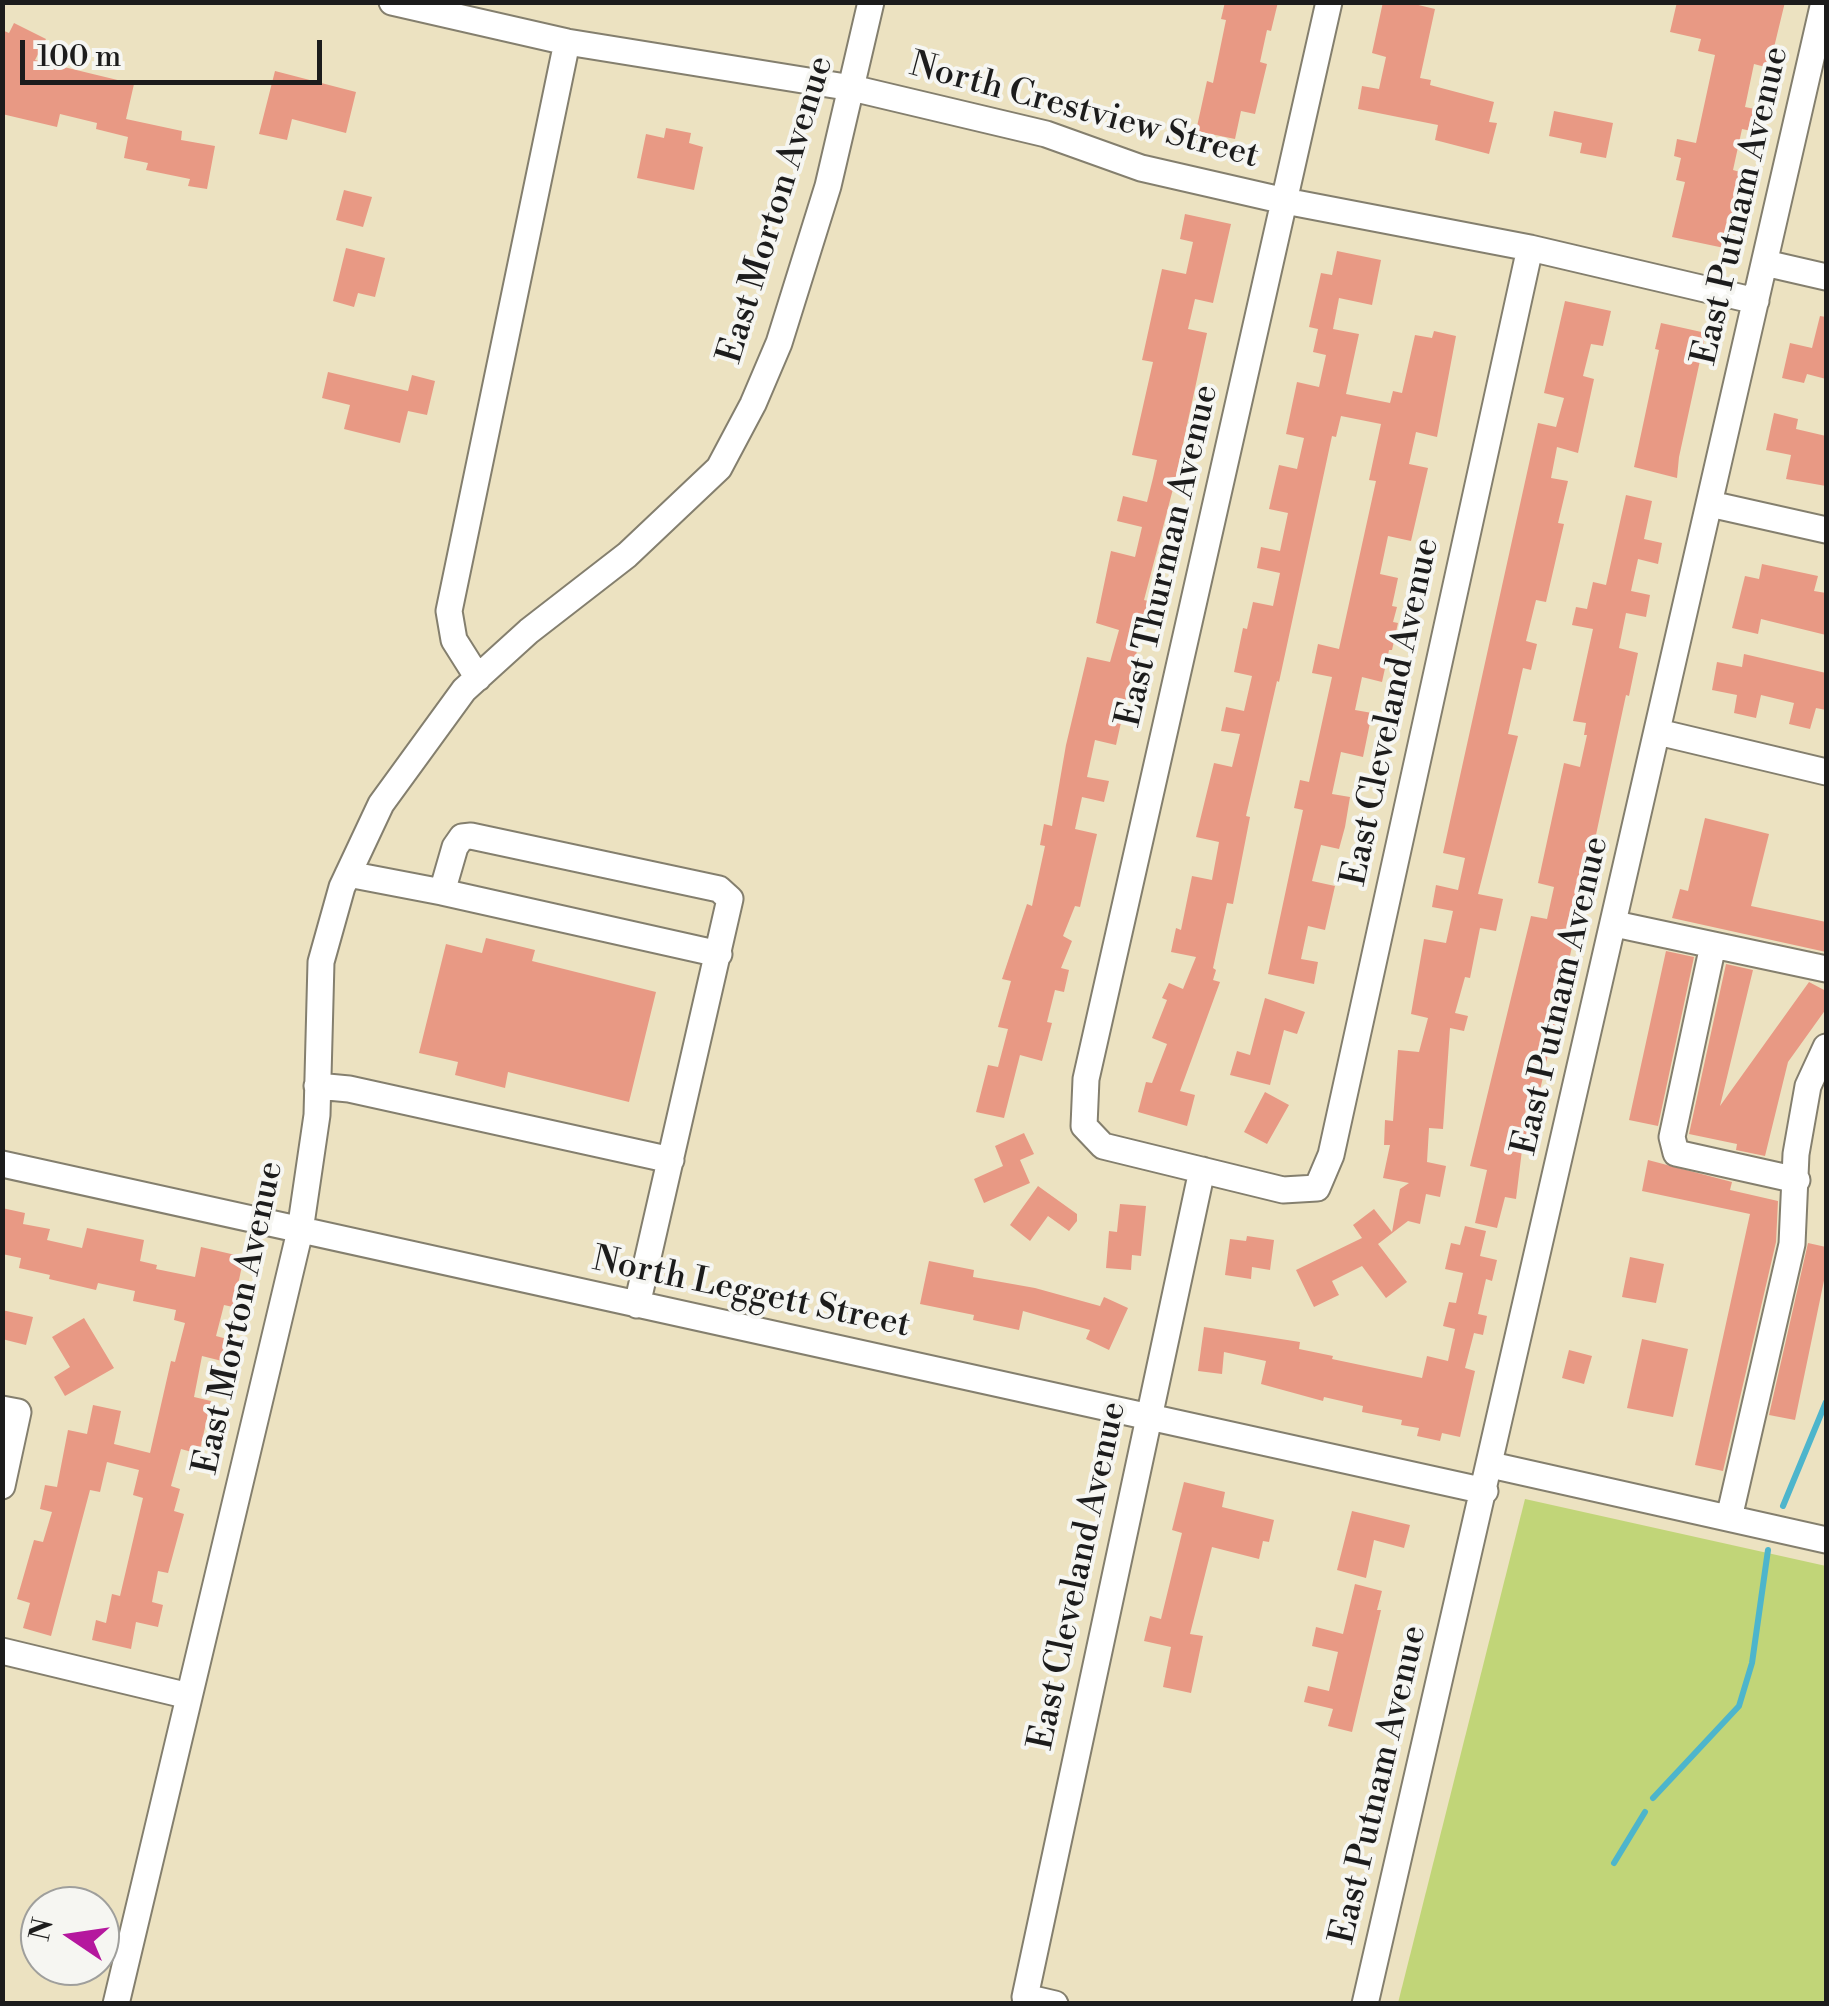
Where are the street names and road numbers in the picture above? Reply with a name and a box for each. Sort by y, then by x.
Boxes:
street label: East Putnam Avenue [1685,43,1799,369]
street label: North Crestview Street [905,45,1263,179]
street label: East Morton Avenue [710,51,844,369]
street label: East Thurman Avenue [1109,381,1229,731]
street label: East Cleveland Avenue [1335,534,1449,890]
street label: East Putnam Avenue [1505,833,1619,1159]
street label: East Morton Avenue [186,1158,294,1478]
street label: North Leggett Street [588,1240,914,1348]
street label: East Cleveland Avenue [1022,1398,1136,1754]
street label: East Putnam Avenue [1323,1622,1437,1948]

